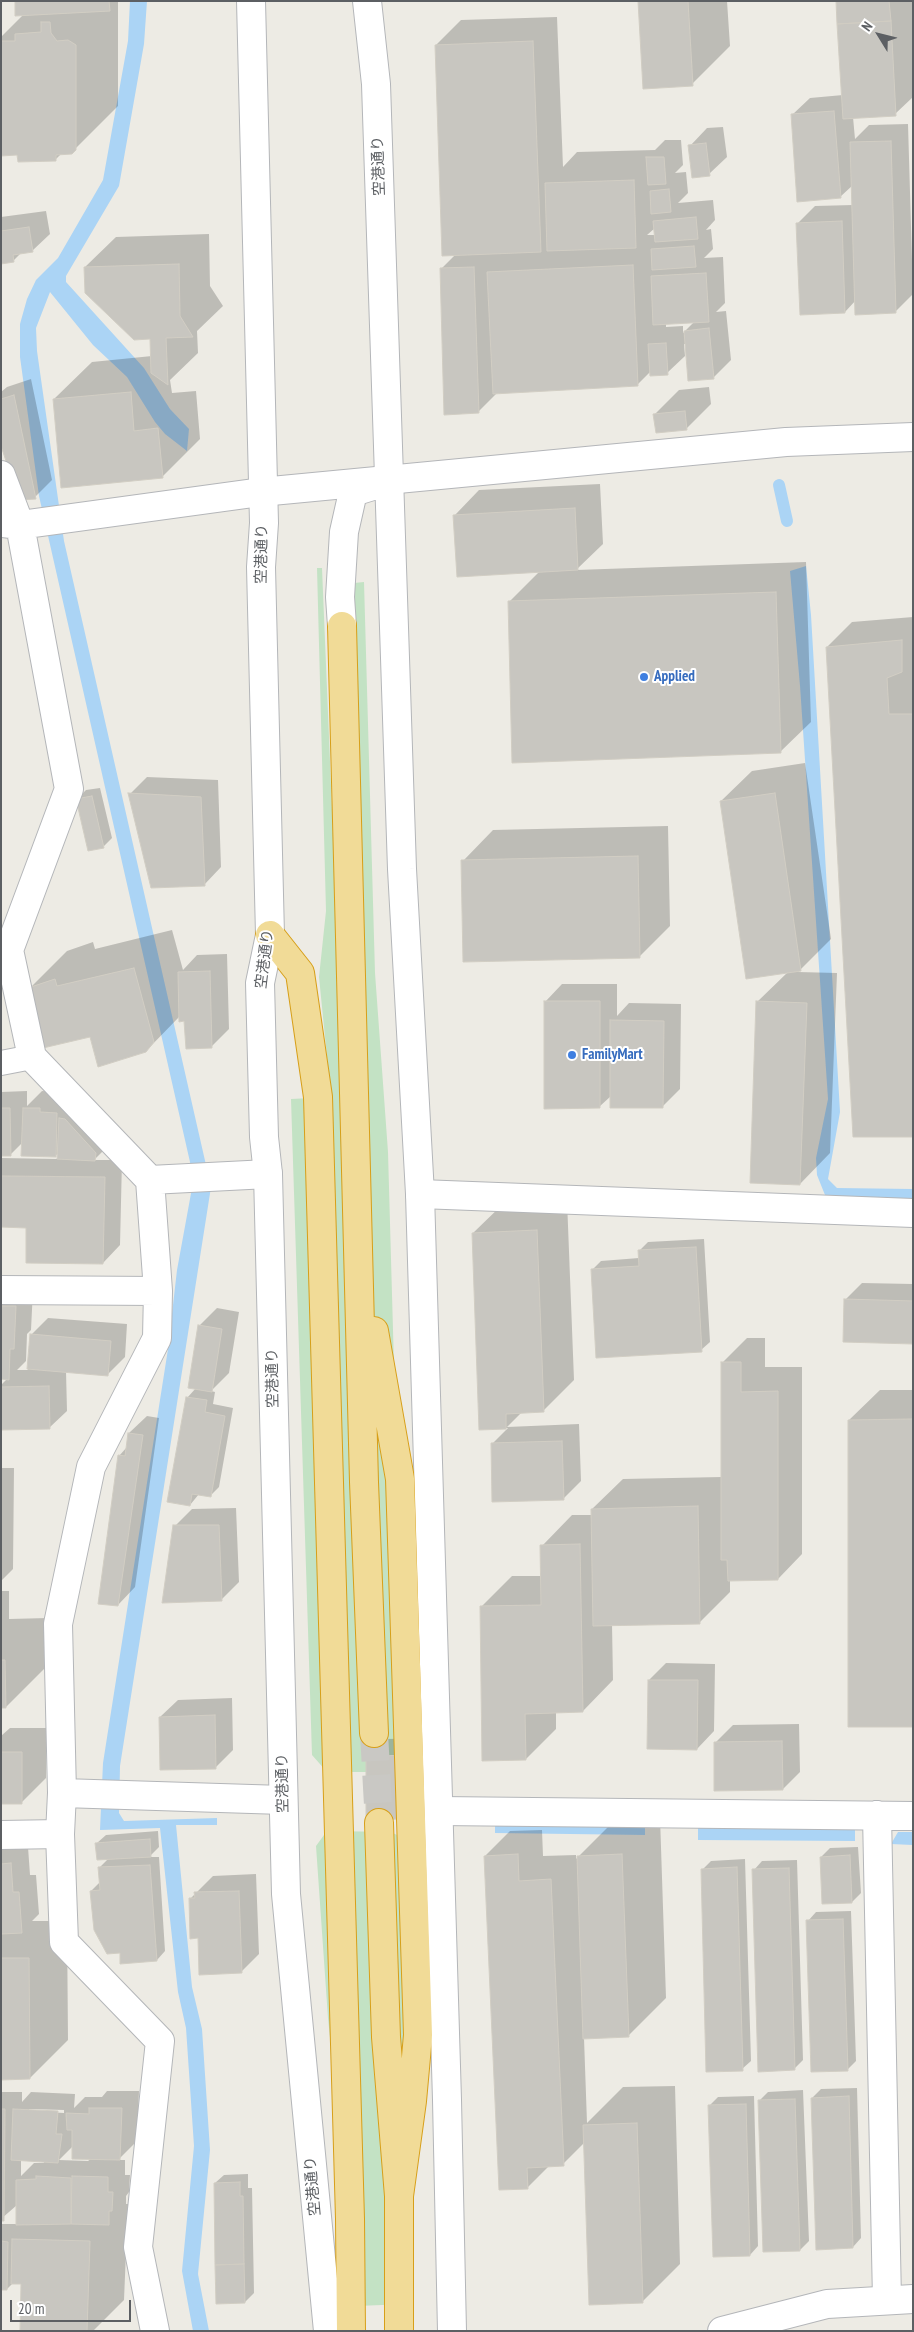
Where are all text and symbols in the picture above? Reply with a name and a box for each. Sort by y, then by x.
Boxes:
north arrow [854,10,904,60]
text: N [857,18,876,35]
street label: 空港通り [369,136,389,196]
street label: 空港通り [252,524,272,584]
place label: Applied [654,668,695,686]
marker: Applied [638,671,650,683]
street label: 空港通り [252,928,278,990]
place label: FamilyMart [582,1046,643,1064]
marker: FamilyMart [566,1049,578,1061]
street label: 空港通り [263,1348,283,1408]
street label: 空港通り [273,1753,293,1813]
street label: 空港通り [301,2155,325,2217]
scale bar [12,2290,134,2322]
text: 20 m [18,2299,44,2318]

